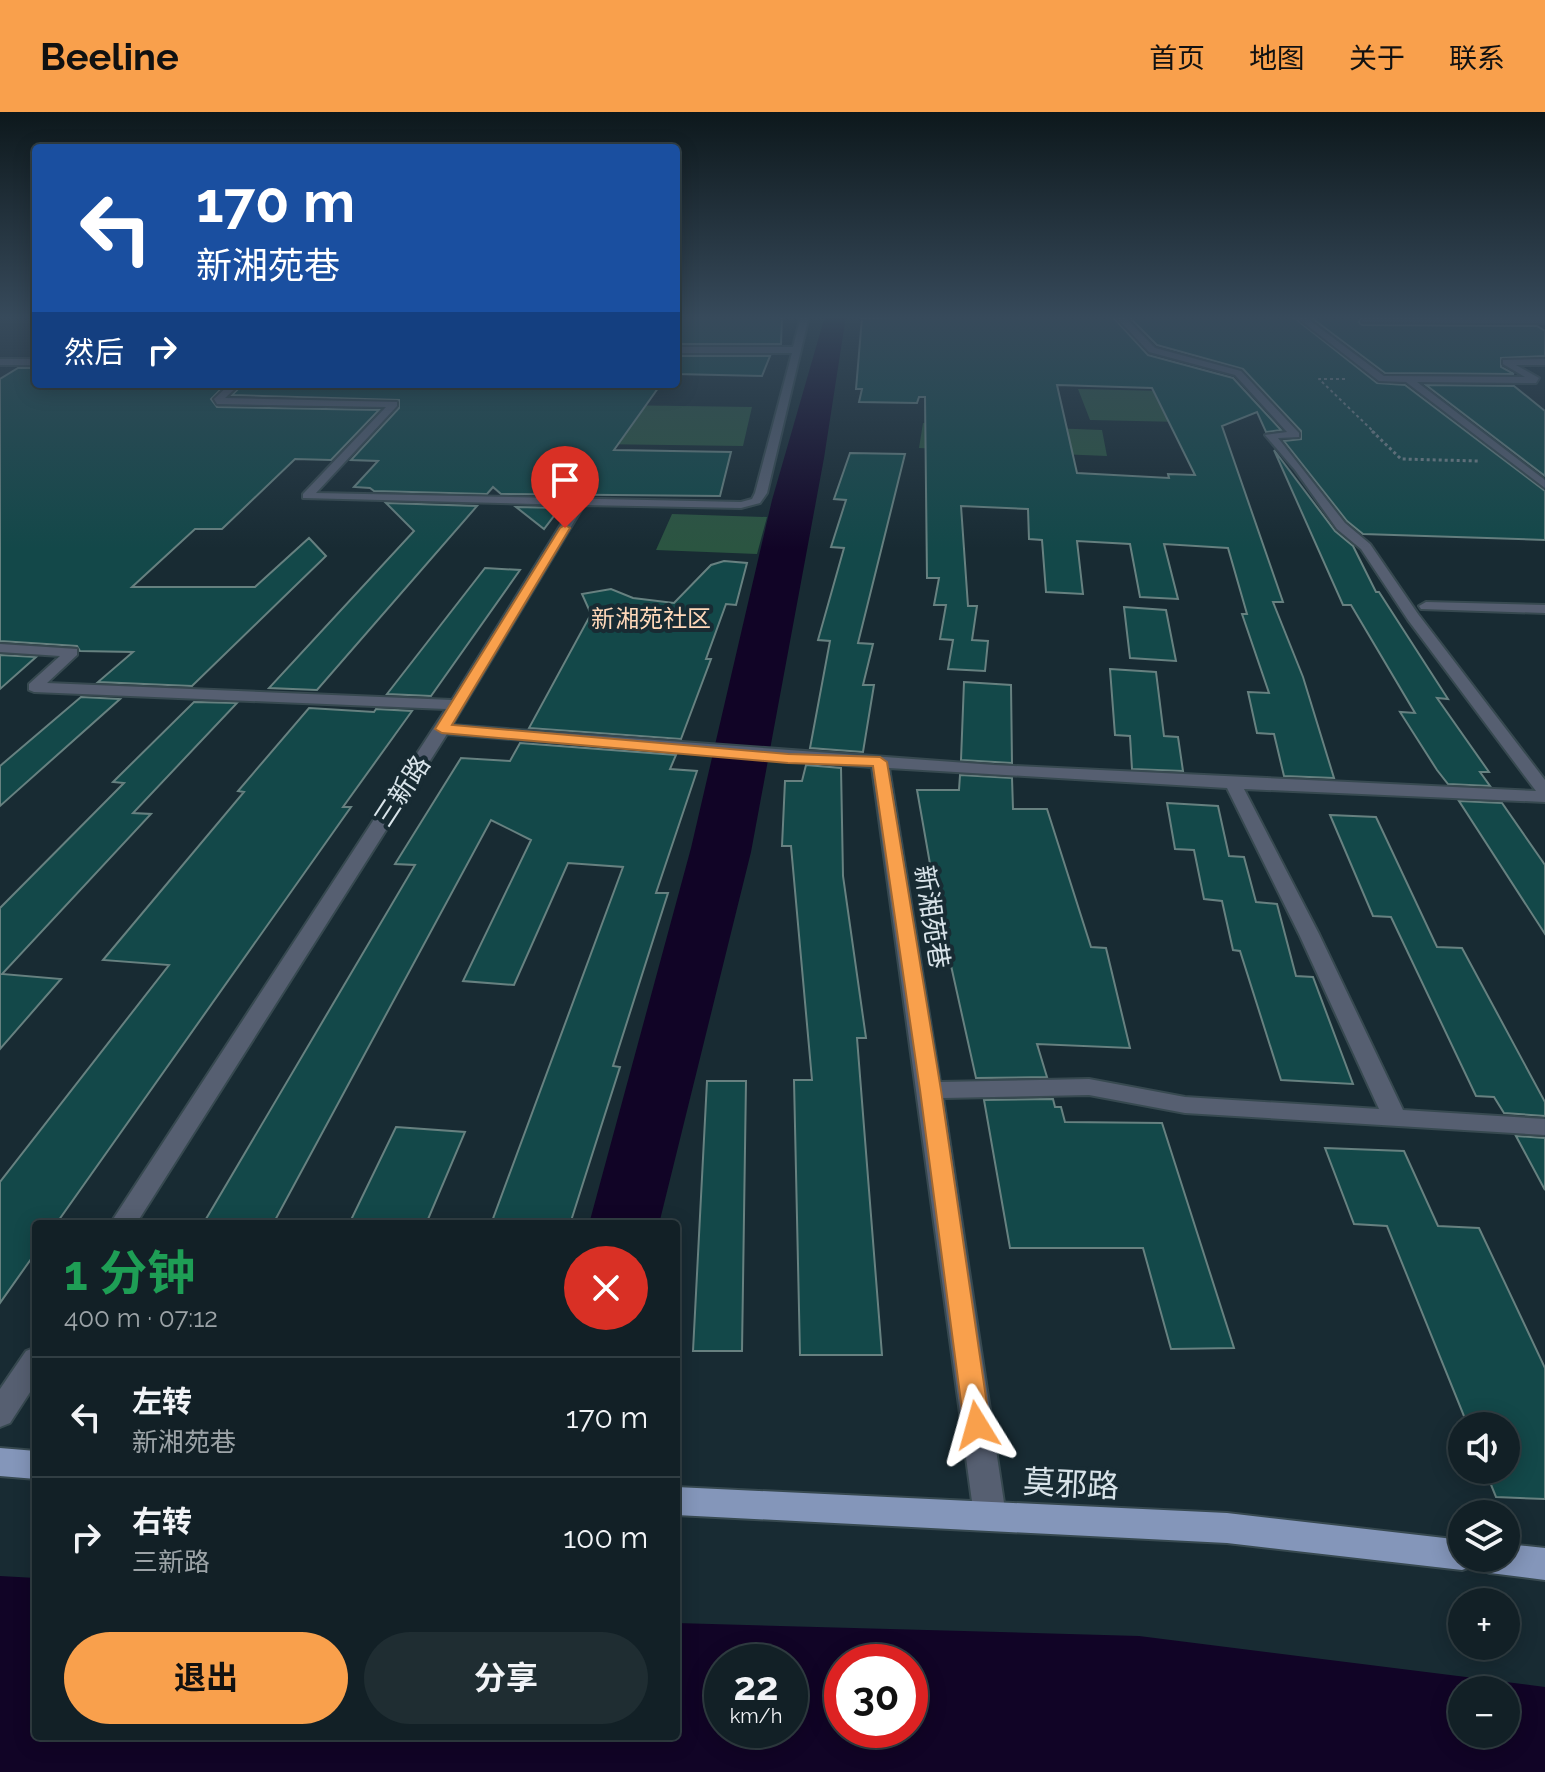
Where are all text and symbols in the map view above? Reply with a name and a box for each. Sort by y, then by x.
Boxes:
text: Beeline [40,34,179,79]
text: 首页 [1149,42,1205,75]
text: 地图 [1249,42,1305,75]
text: 关于 [1349,42,1405,75]
text: 联系 [1449,42,1505,75]
text: 170 m [196,169,355,235]
icon: left [64,176,168,280]
text: 新湘苑巷 [196,244,340,286]
icon: right [140,328,184,372]
text: 然后 [64,335,124,370]
pin [531,446,599,528]
icon: arrive [543,458,587,502]
district label: 新湘苑社区 [591,604,711,633]
street label: 三新路 [368,750,436,832]
street label: 新湘苑巷 [909,863,955,971]
text: 1 分钟 [64,1245,195,1301]
button: close [564,1246,648,1330]
text: 400 m · 07:12 [64,1303,218,1333]
position arrow [935,1383,1019,1467]
text: 左转 [132,1384,192,1419]
icon: left [64,1395,108,1439]
text: 170 m [566,1400,648,1435]
map controls [1448,1412,1520,1748]
button: sound [1448,1412,1520,1484]
text: 新湘苑巷 [132,1427,236,1457]
street label: 莫邪路 [1022,1463,1120,1504]
button: layers [1448,1500,1520,1572]
text: 右转 [132,1504,192,1539]
icon: right [64,1515,108,1559]
text: 100 m [563,1520,648,1555]
text: 三新路 [132,1547,210,1577]
button: + [1448,1588,1520,1660]
button: 退出 [64,1632,348,1724]
button: 分享 [364,1632,648,1724]
speed limit sign: 30 [824,1644,928,1748]
text: 22 [733,1662,779,1709]
button: − [1448,1676,1520,1748]
text: km/h [730,1704,782,1728]

